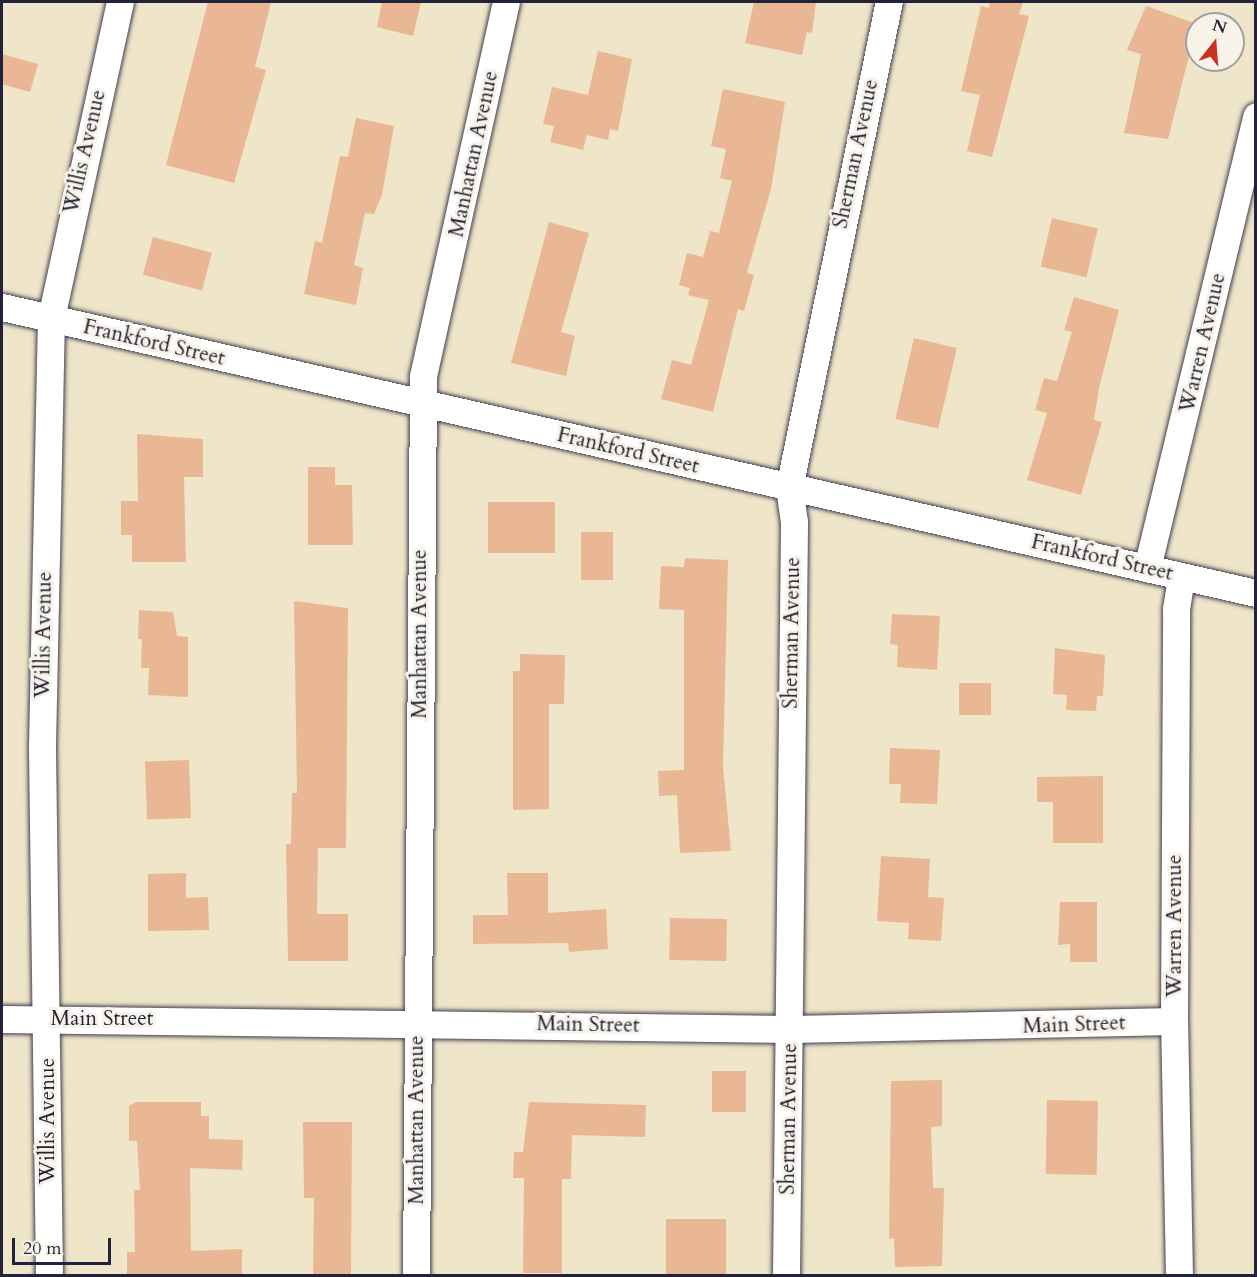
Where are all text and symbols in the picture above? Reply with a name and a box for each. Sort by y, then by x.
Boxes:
north arrow [1185,12,1245,72]
text: N [1210,14,1230,39]
street label: Manhattan Avenue [444,69,504,239]
street label: Sherman Avenue [828,77,884,231]
street label: Willis Avenue [59,88,111,216]
street label: Warren Avenue [1175,271,1231,415]
street label: Frankford Street [81,314,227,372]
street label: Frankford Street [555,422,701,480]
street label: Frankford Street [1029,529,1175,587]
street label: Manhattan Avenue [407,549,433,719]
street label: Sherman Avenue [778,557,806,709]
street label: Willis Avenue [30,572,58,698]
street label: Warren Avenue [1162,855,1188,997]
street label: Main Street [51,1006,153,1032]
street label: Main Street [1022,1011,1126,1039]
street label: Main Street [536,1012,640,1038]
street label: Manhattan Avenue [404,1035,430,1205]
street label: Sherman Avenue [775,1043,803,1195]
street label: Willis Avenue [35,1058,61,1184]
scale bar [15,1226,114,1264]
text: 20 m [23,1236,62,1261]

